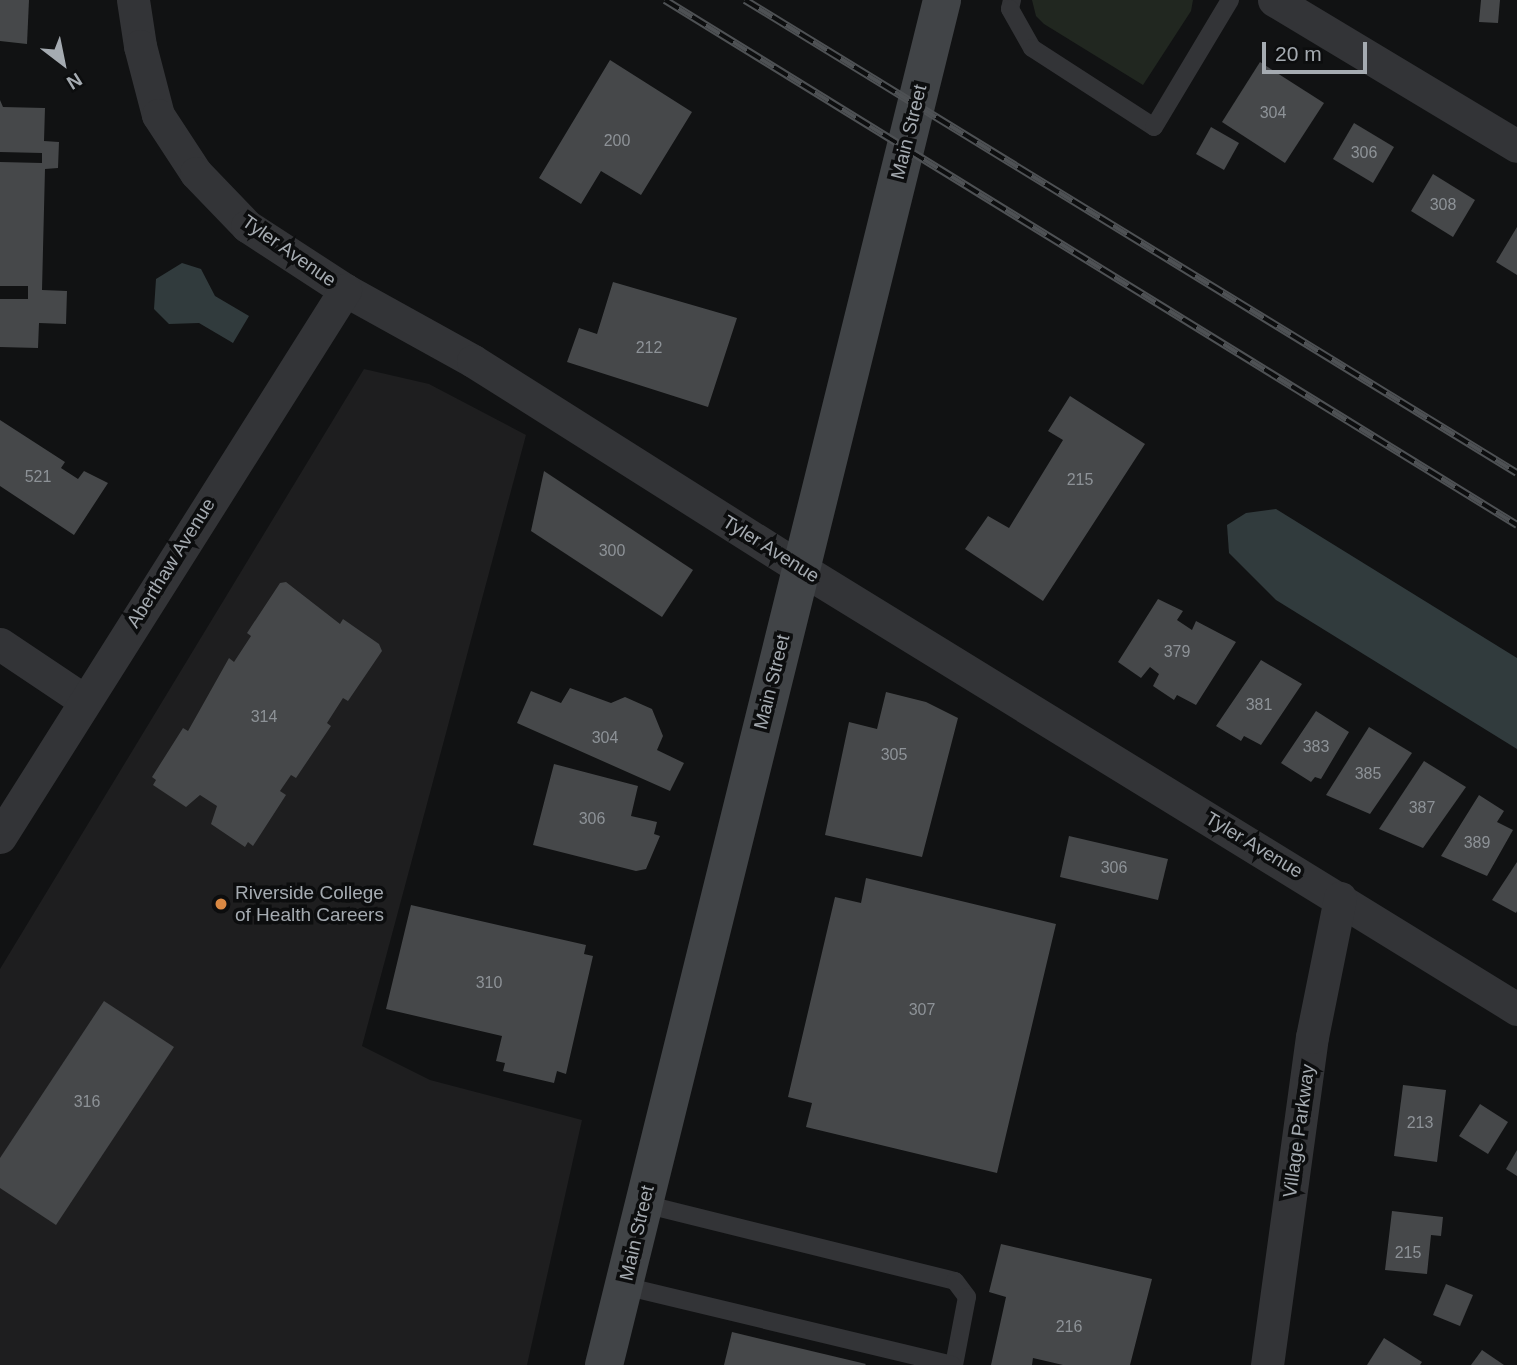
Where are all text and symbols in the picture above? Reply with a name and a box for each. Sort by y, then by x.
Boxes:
north arrow [28,28,98,98]
scale bar [1265,28,1370,72]
text: 20 m [1275,42,1322,65]
text: N [63,69,86,94]
street label: Main Street [886,82,932,182]
house number: 304 [1260,103,1286,123]
house number: 200 [604,131,630,151]
house number: 306 [1351,143,1377,163]
house number: 308 [1430,195,1456,215]
street label: Tyler Avenue [237,210,341,292]
house number: 212 [636,338,662,358]
house number: 521 [25,467,51,487]
house number: 215 [1067,470,1093,490]
street label: Aberthaw Avenue [122,494,220,632]
street label: Tyler Avenue [718,510,824,588]
house number: 300 [599,541,625,561]
street label: Main Street [749,632,795,732]
house number: 379 [1164,642,1190,662]
house number: 381 [1246,695,1272,715]
house number: 314 [251,707,277,727]
house number: 304 [592,728,618,748]
house number: 383 [1303,737,1329,757]
house number: 305 [881,745,907,765]
house number: 385 [1355,764,1381,784]
house number: 387 [1409,798,1435,818]
street label: Tyler Avenue [1201,807,1307,883]
house number: 306 [579,809,605,829]
house number: 389 [1464,833,1490,853]
house number: 306 [1101,858,1127,878]
place label: Riverside College of Health Careers [235,882,384,926]
marker: Riverside College of Health Careers [213,896,229,912]
house number: 310 [476,973,502,993]
house number: 307 [909,1000,935,1020]
street label: Village Parkway [1278,1063,1320,1199]
house number: 316 [74,1092,100,1112]
house number: 213 [1407,1113,1433,1133]
street label: Main Street [615,1183,659,1283]
house number: 215 [1395,1243,1421,1263]
house number: 216 [1056,1317,1082,1337]

